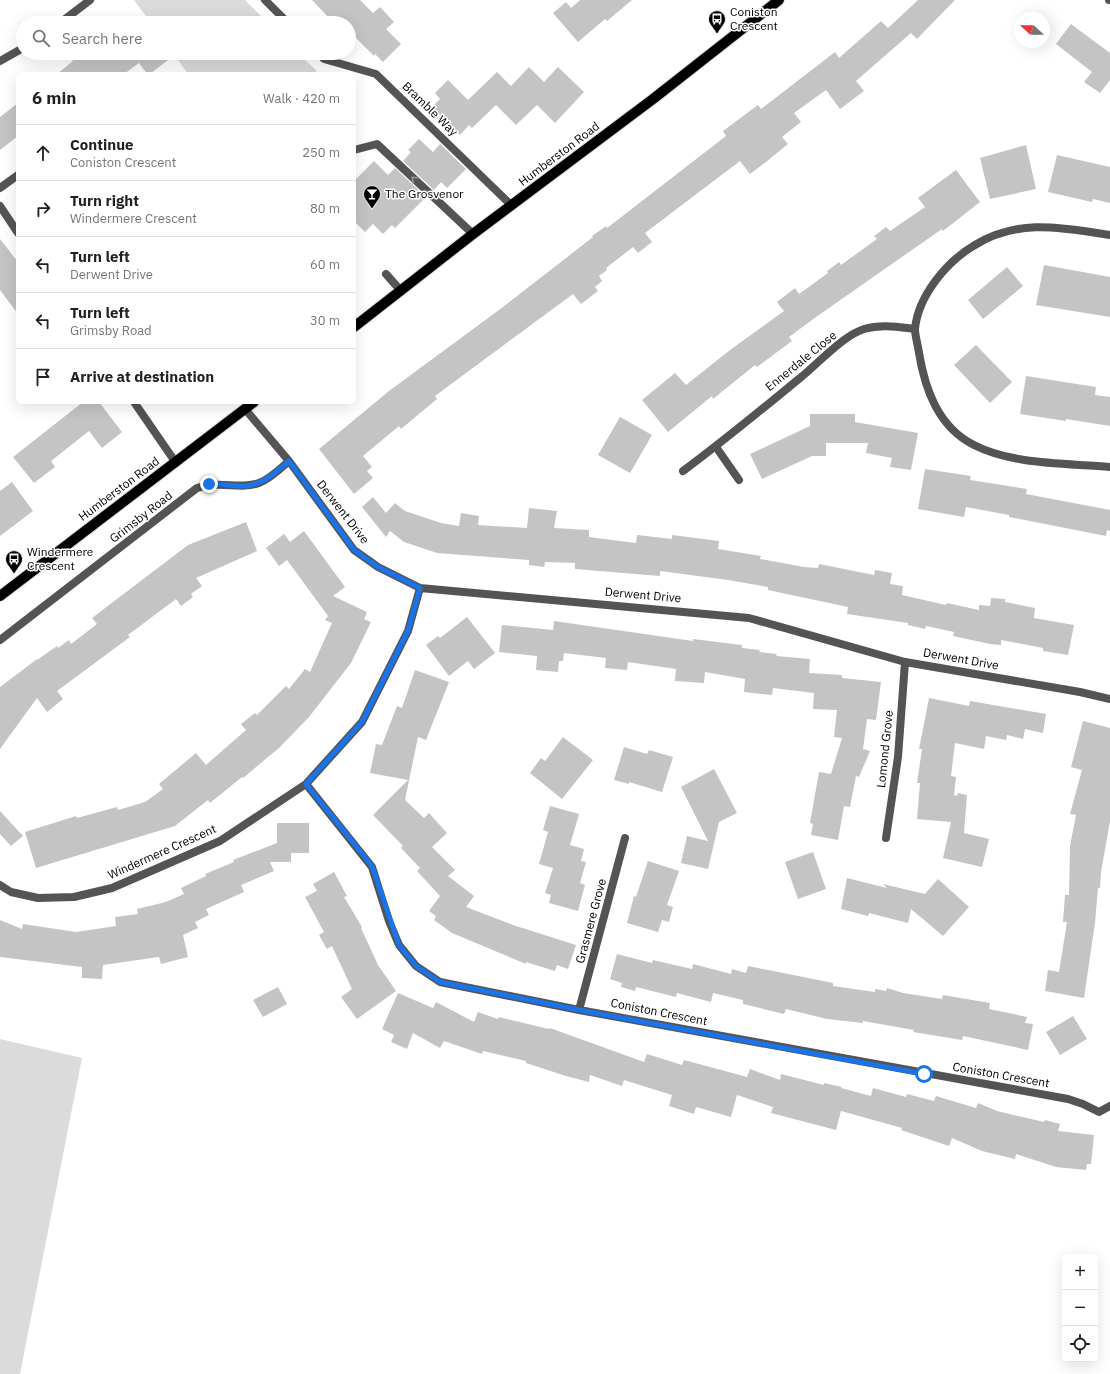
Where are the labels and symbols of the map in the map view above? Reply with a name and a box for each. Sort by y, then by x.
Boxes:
place label: Coniston Crescent [730,4,778,33]
bus stop icon: Coniston Crescent [707,9,727,34]
north arrow [1014,12,1050,48]
street label: Bramble Way [399,78,461,139]
street label: Humberston Road [515,118,602,189]
one-way arrow [411,176,419,183]
bar icon: The Grosvenor [362,184,382,209]
place label: The Grosvenor [385,186,464,201]
street label: Ennerdale Close [762,327,840,394]
street label: Humberston Road [75,453,162,524]
route end [200,475,218,493]
street label: Derwent Drive [314,477,373,547]
street label: Grimsby Road [106,487,175,546]
place label: Windermere Crescent [27,544,94,573]
bus stop icon: Windermere Crescent [4,549,24,574]
street label: Derwent Drive [604,584,682,605]
street label: Derwent Drive [922,644,1000,673]
street label: Lomond Grove [873,709,896,789]
street label: Windermere Crescent [105,821,218,882]
street label: Grasmere Grove [572,876,609,965]
street label: Coniston Crescent [610,995,709,1028]
street label: Coniston Crescent [951,1059,1051,1090]
route start [915,1065,933,1083]

